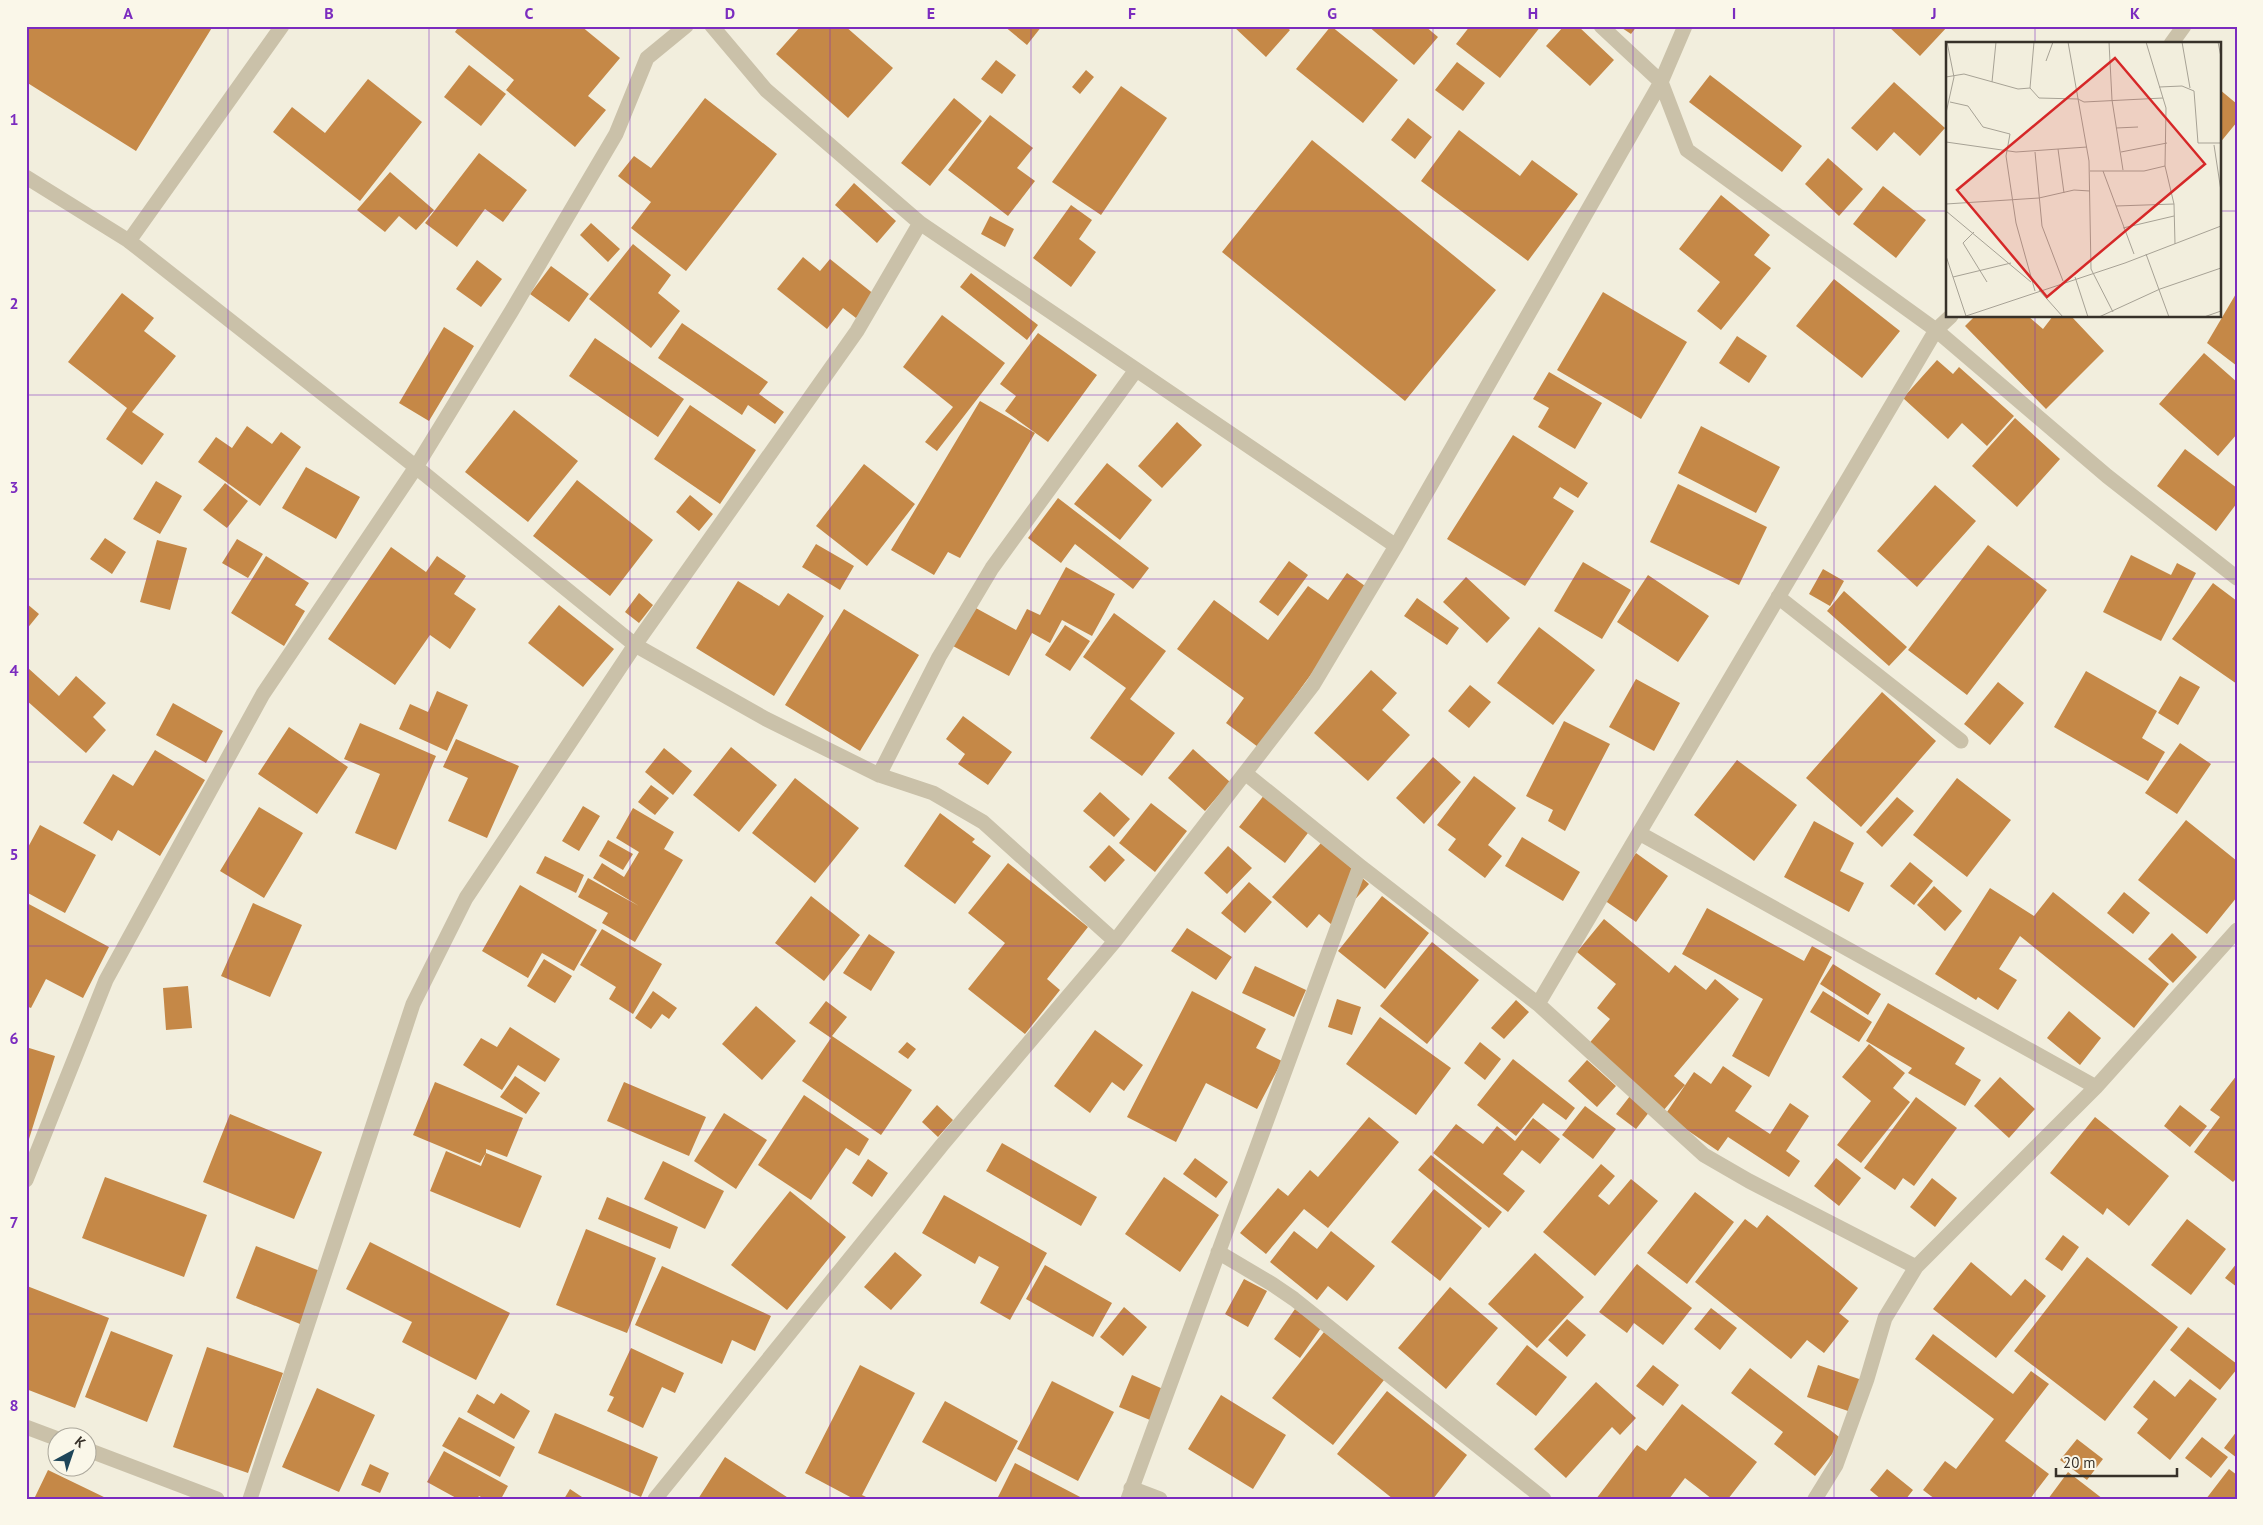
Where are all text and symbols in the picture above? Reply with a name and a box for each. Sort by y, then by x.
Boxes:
text: A [123,3,133,23]
text: B [324,3,334,23]
text: C [525,3,534,23]
text: D [725,3,735,23]
text: E [927,3,935,23]
text: F [1128,3,1136,23]
text: G [1327,3,1337,23]
text: H [1528,3,1538,23]
text: I [1732,3,1736,23]
text: J [1930,3,1937,23]
text: K [2130,3,2140,23]
inset map [1946,42,2220,318]
text: 1 [9,109,19,129]
text: 2 [9,293,19,313]
text: 3 [9,477,19,497]
text: 4 [9,660,19,680]
text: 5 [9,844,19,864]
text: 6 [9,1028,19,1048]
text: 7 [9,1212,19,1232]
text: 8 [9,1395,19,1415]
north arrow [48,1428,98,1478]
text: K [71,1432,90,1452]
scale bar [2056,1445,2177,1477]
text: 20 m [2063,1453,2096,1472]

